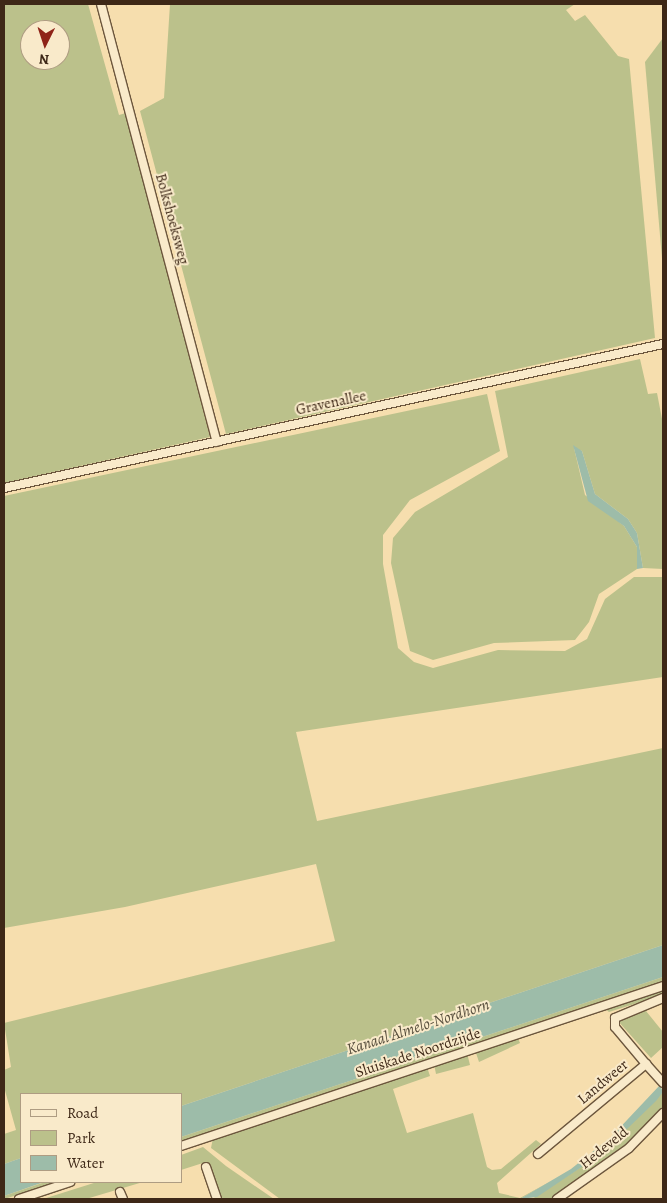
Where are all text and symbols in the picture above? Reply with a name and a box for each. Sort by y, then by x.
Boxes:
north arrow [20,20,70,70]
text: N [38,50,50,69]
street label: Bolkshoeksweg [151,172,193,266]
street label: Gravenallee [294,387,368,419]
water label: Kanaal Almelo-Nordhorn [344,995,492,1059]
street label: Sluiskade Noordzijde [353,1024,483,1082]
street label: Landweer [574,1056,632,1108]
legend [20,1093,182,1183]
text: Road [67,1103,98,1123]
street label: Hedeveld [576,1123,632,1173]
text: Park [67,1128,95,1148]
text: Water [67,1153,104,1173]

